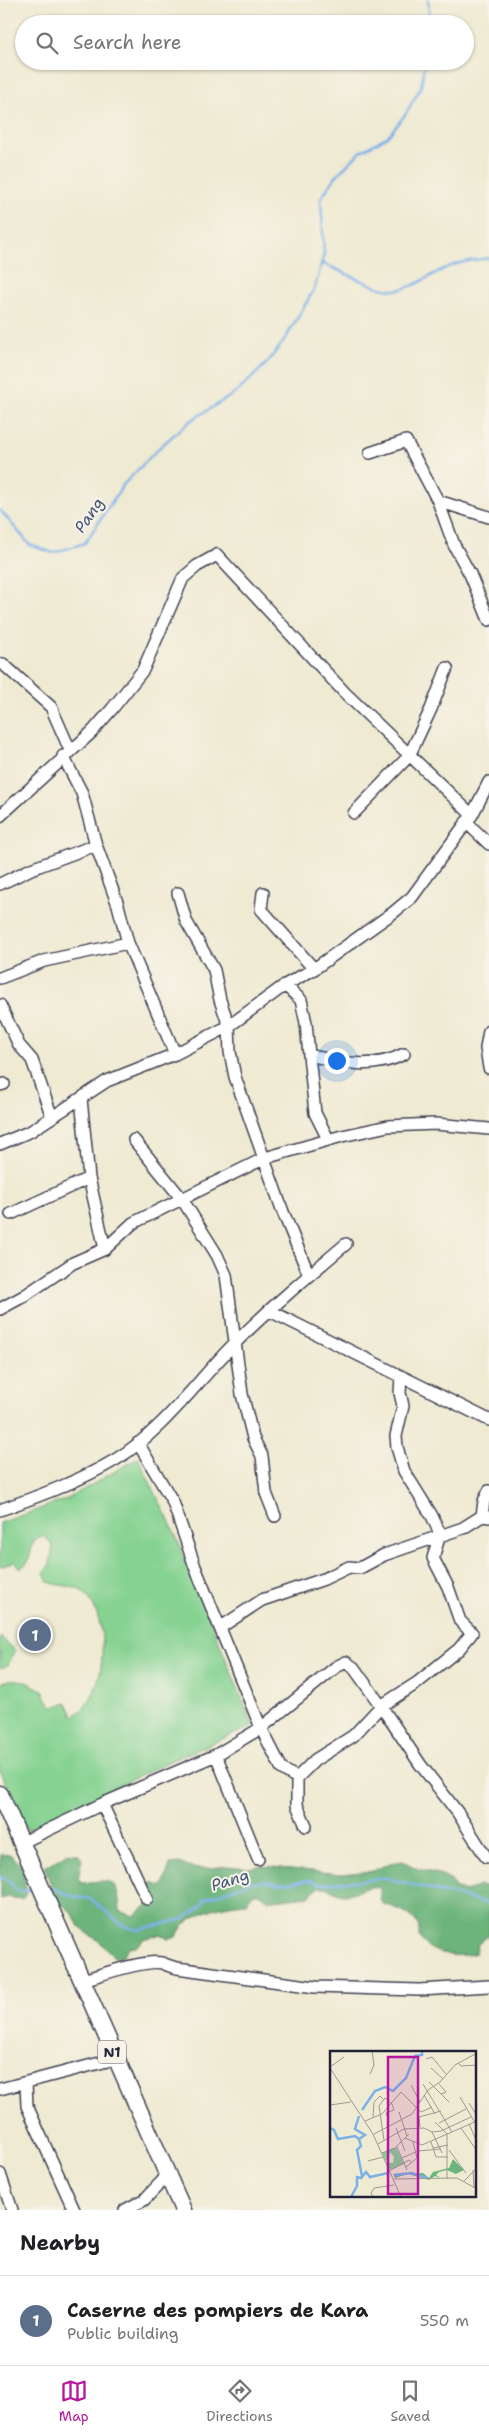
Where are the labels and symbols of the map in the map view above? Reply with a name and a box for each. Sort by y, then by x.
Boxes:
water label: Pang [69,493,109,537]
your location [324,1048,350,1074]
pin: 1 [19,1616,51,1654]
water label: Pang [209,1864,251,1896]
road number: N1 [98,2040,126,2064]
inset map [330,2051,476,2198]

